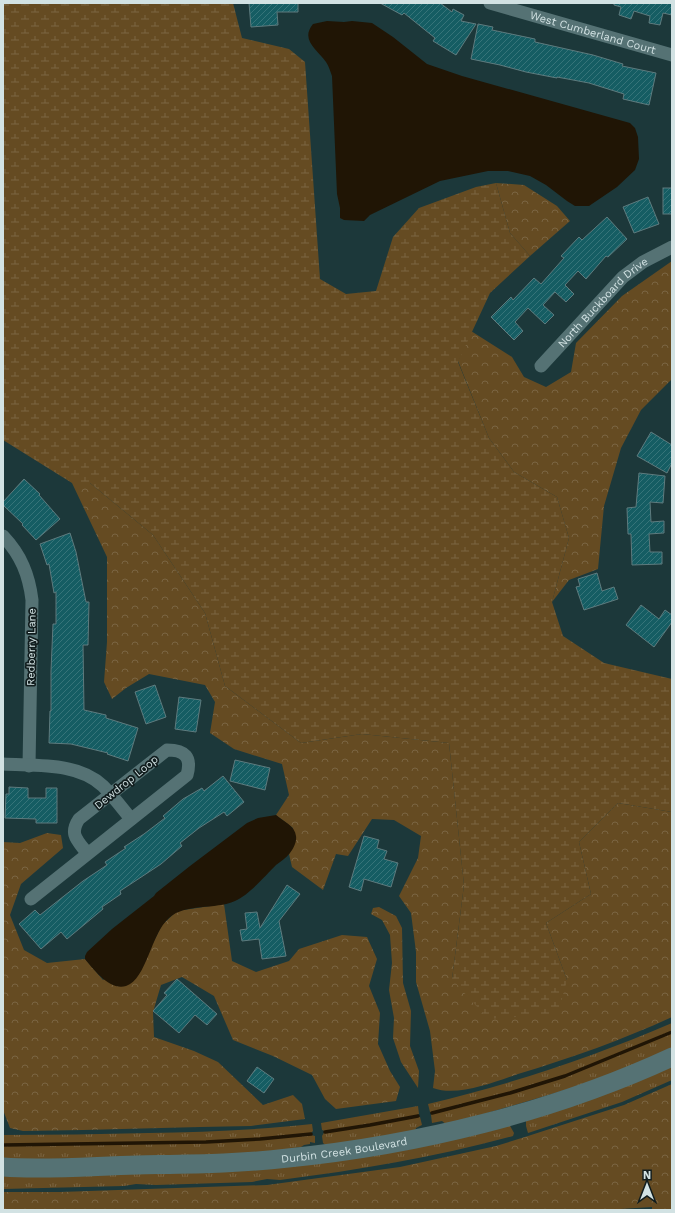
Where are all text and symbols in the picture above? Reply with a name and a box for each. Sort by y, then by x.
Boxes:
street label: West Cumberland Court [528,9,657,57]
street label: North Buckboard Drive [555,255,650,350]
street label: Redberry Lane [24,608,39,686]
street label: Dewdrop Loop [92,753,161,812]
street label: Durbin Creek Boulevard [280,1135,408,1166]
north arrow [627,1165,667,1205]
text: N [643,1169,651,1182]

